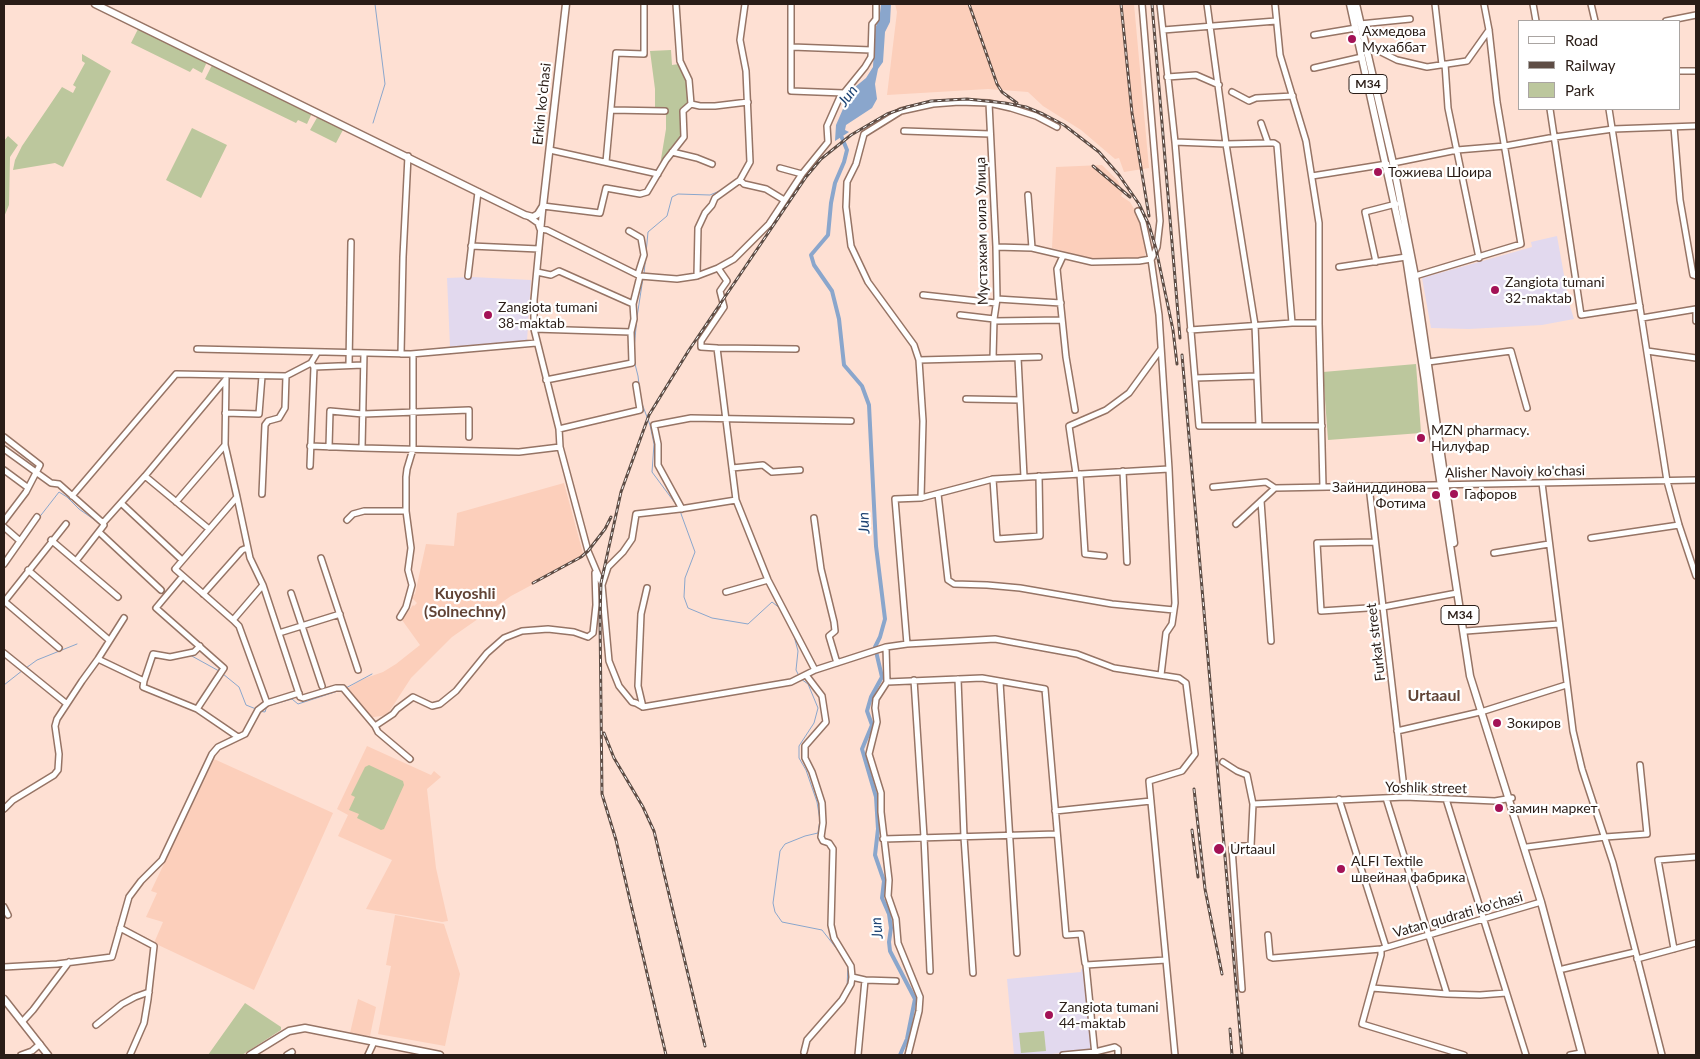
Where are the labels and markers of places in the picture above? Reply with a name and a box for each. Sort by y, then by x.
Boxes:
place label: Ахмедова Мухаббат [1362,23,1426,56]
marker: Ахмедова Мухаббат [1346,33,1358,45]
place label: Тожиева Шоира [1388,164,1492,180]
marker: Тожиева Шоира [1372,166,1384,178]
place label: Zangiota tumani 32-maktab [1505,274,1605,306]
marker: Zangiota tumani 32-maktab [1489,284,1501,296]
place label: Zangiota tumani 38-maktab [498,299,598,332]
marker: Zangiota tumani 38-maktab [482,309,494,321]
place label: MZN pharmacy. Нилуфар [1431,422,1530,454]
marker: MZN pharmacy. Нилуфар [1415,432,1427,444]
place label: Зайниддинова Фотима [1332,479,1426,512]
place label: Гафоров [1464,486,1517,502]
marker: Гафоров [1448,488,1460,500]
marker: Зайниддинова Фотима [1430,489,1442,501]
place label: Зокиров [1507,715,1561,731]
marker: Зокиров [1491,717,1503,729]
place label: замин маркет [1509,800,1598,816]
marker: замин маркет [1493,802,1505,814]
place label: Urtaaul [1230,841,1275,857]
marker: Urtaaul [1212,842,1226,856]
place label: ALFI Textile швейная фабрика [1351,853,1465,886]
marker: ALFI Textile швейная фабрика [1335,863,1347,875]
place label: Zangiota tumani 44-maktab [1059,999,1159,1032]
marker: Zangiota tumani 44-maktab [1043,1009,1055,1021]

